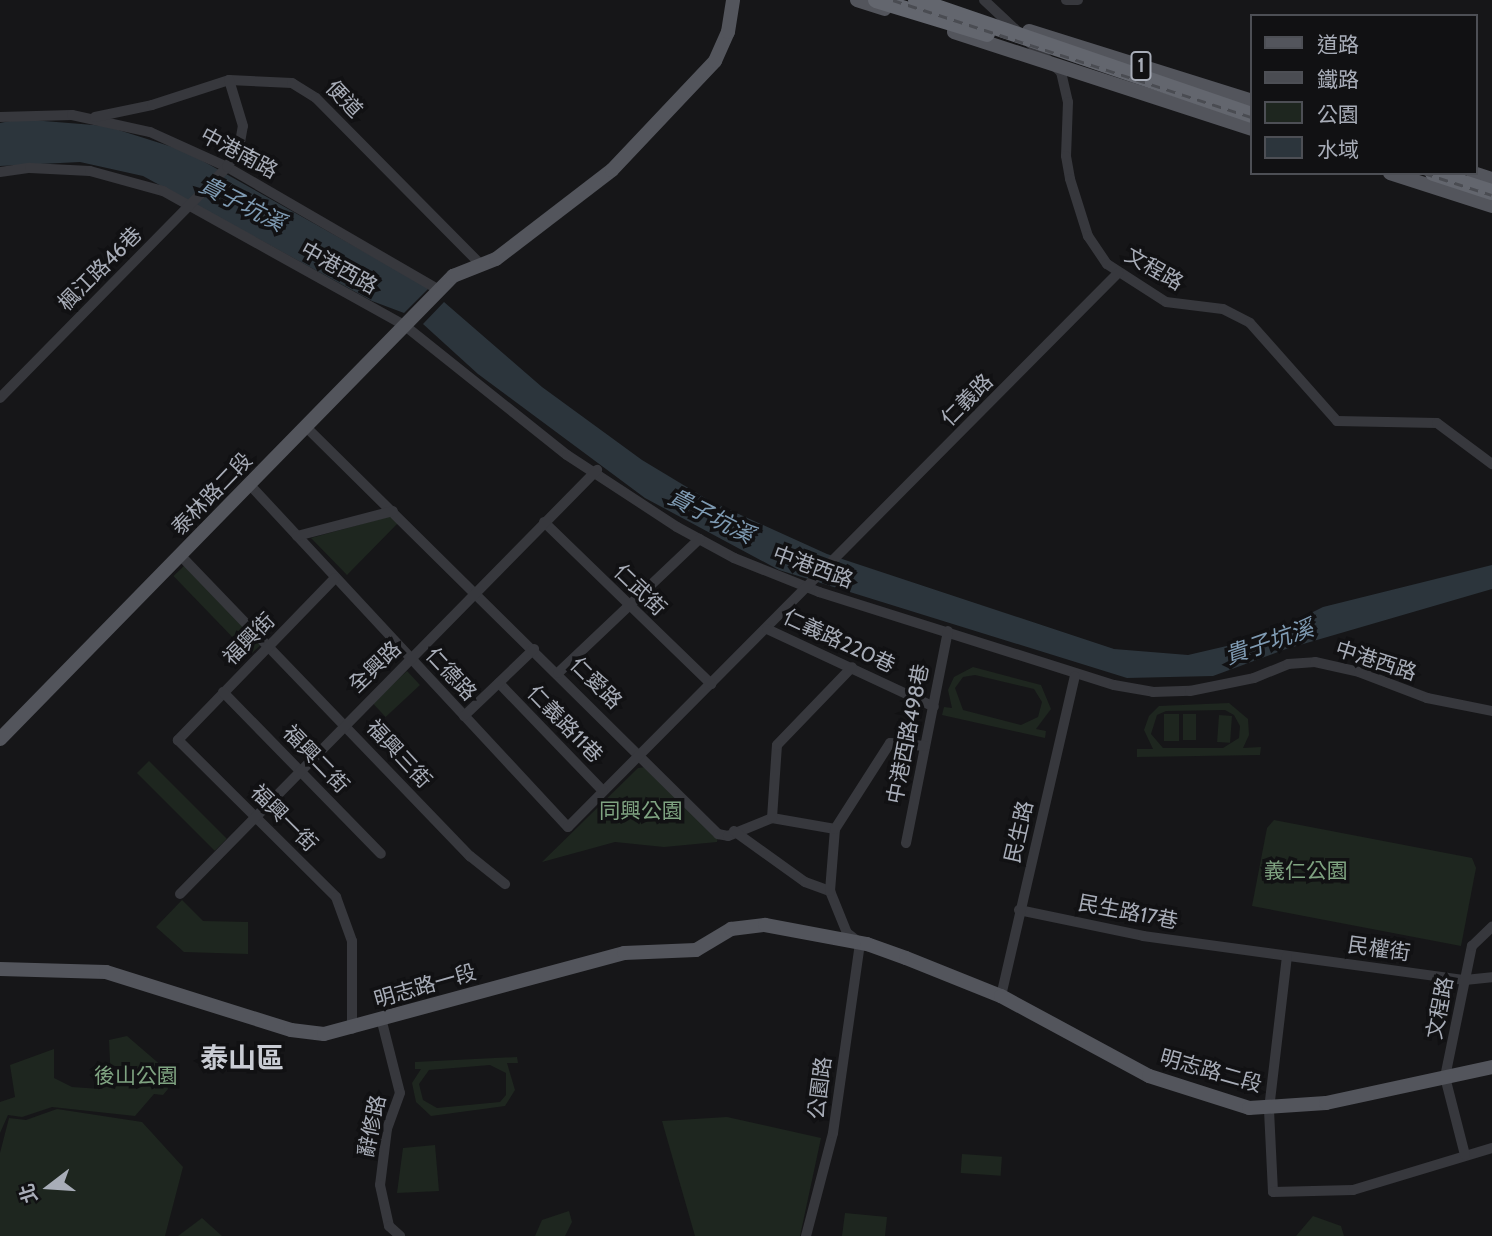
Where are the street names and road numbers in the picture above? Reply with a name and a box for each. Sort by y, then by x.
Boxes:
road number: 1 [1129,50,1153,82]
street label: 便道 [320,75,368,123]
street label: 中港南路 [196,122,282,184]
street label: 楓江路46巷 [53,222,147,316]
street label: 中港西路 [296,237,382,299]
street label: 文程路 [1120,242,1188,296]
street label: 仁義路 [936,369,998,431]
street label: 泰林路二段 [166,447,258,541]
street label: 中港西路 [769,541,857,593]
street label: 仁武街 [609,559,671,621]
street label: 仁義路220巷 [779,604,899,678]
street label: 福興街 [218,608,280,670]
street label: 全興路 [344,636,406,698]
street label: 中港西路 [1332,636,1420,686]
street label: 仁德路 [420,642,482,706]
street label: 仁愛路 [565,652,627,714]
street label: 中港西路498巷 [882,662,934,806]
street label: 仁義路11巷 [522,680,608,768]
street label: 福興三街 [361,715,437,793]
street label: 福興二街 [278,720,354,798]
street label: 福興一街 [245,779,323,857]
street label: 民生路 [1000,798,1038,866]
street label: 民生路17巷 [1076,890,1180,934]
street label: 民權街 [1346,932,1412,966]
street label: 明志路一段 [371,959,479,1013]
street label: 文程路 [1422,975,1458,1041]
street label: 明志路二段 [1157,1044,1265,1098]
street label: 公園路 [804,1055,836,1121]
street label: 辭修路 [353,1093,391,1159]

